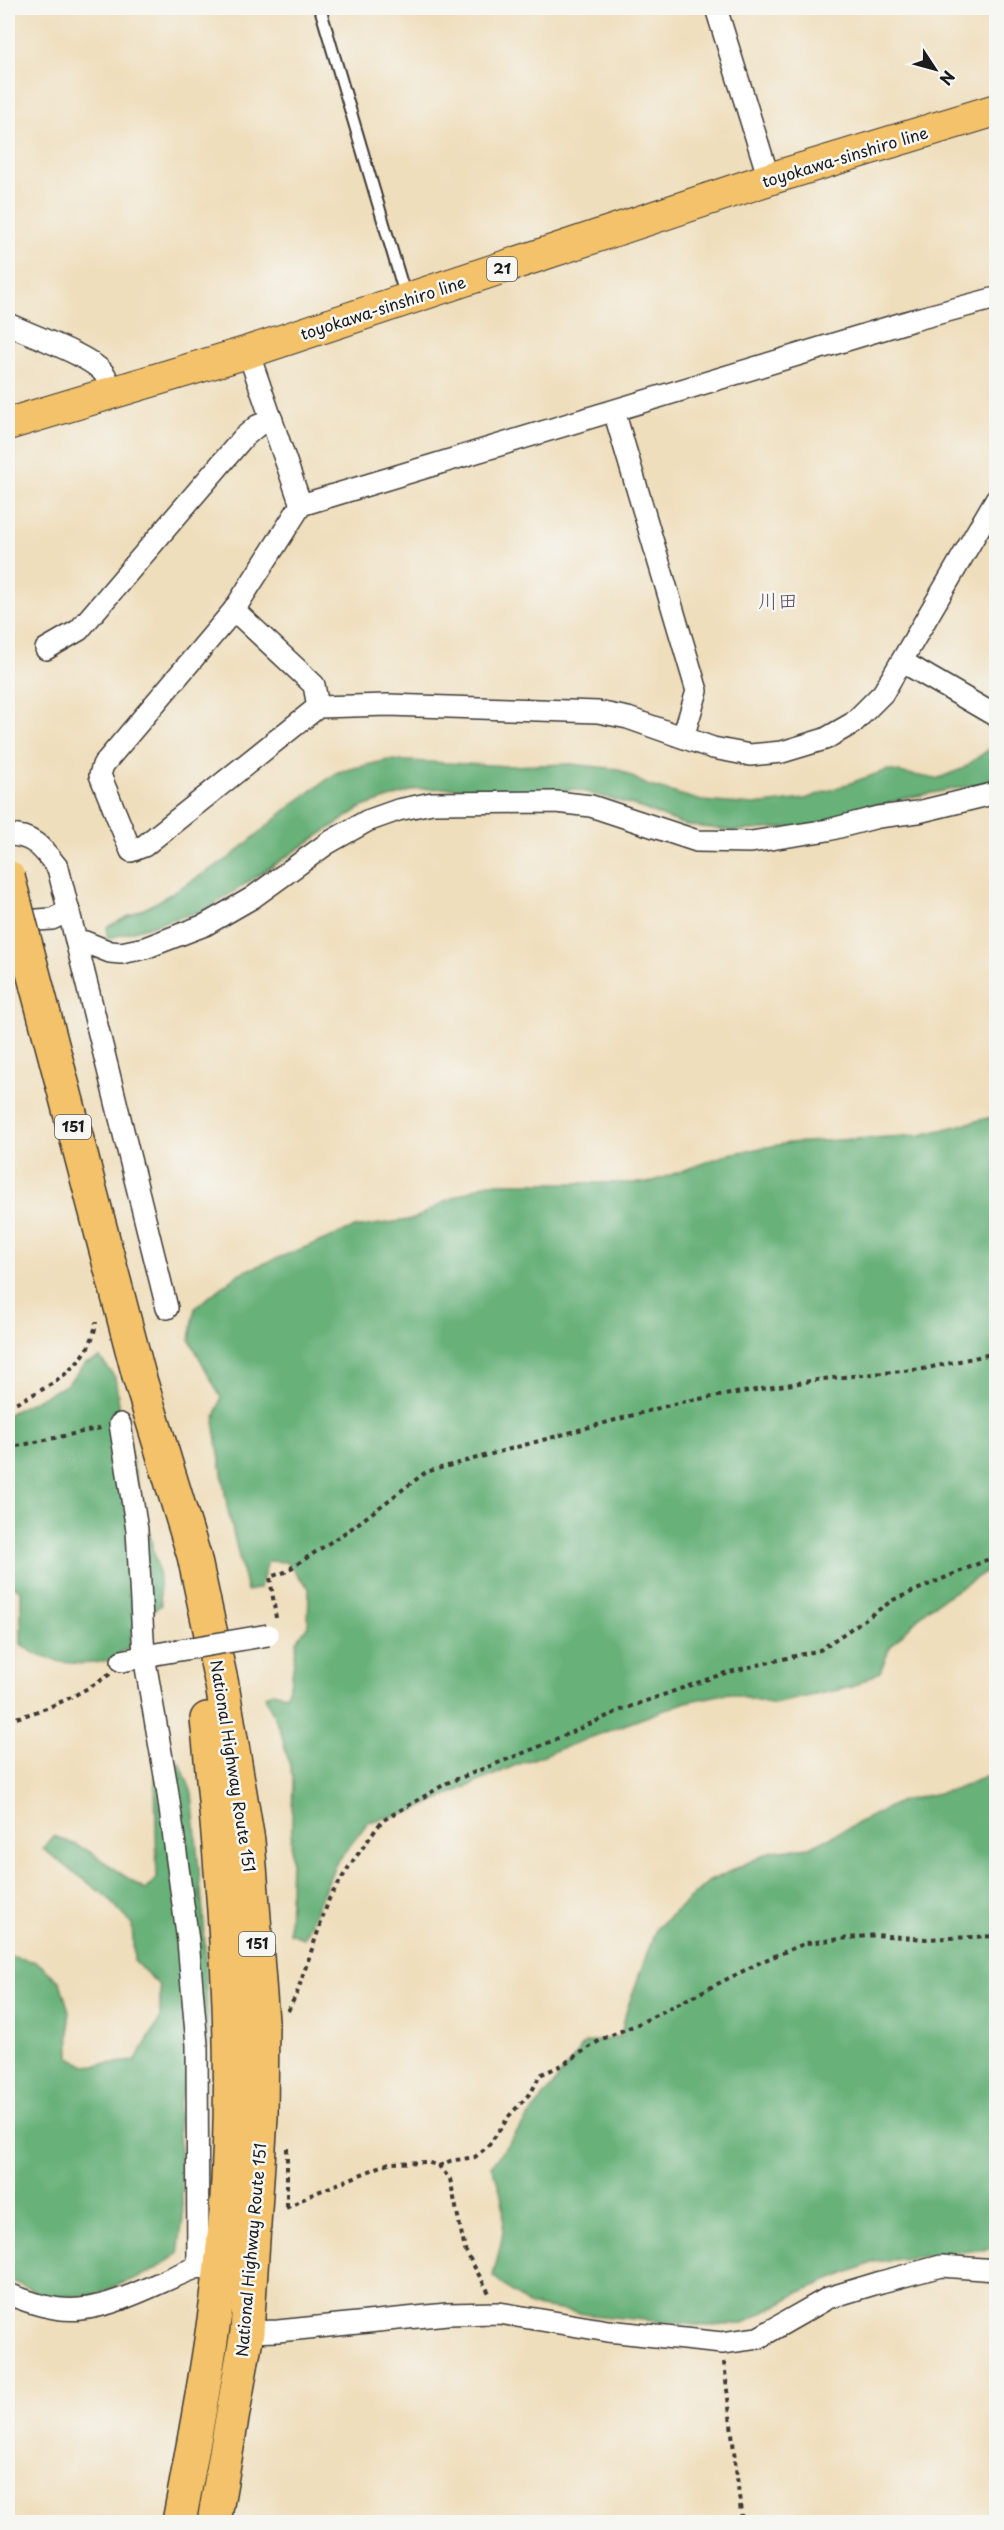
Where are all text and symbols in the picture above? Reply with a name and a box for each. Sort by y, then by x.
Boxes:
north arrow [905,39,965,99]
text: N [935,66,961,91]
street label: toyokawa-sinshiro line [759,119,931,193]
road number: 21 [487,257,517,281]
street label: toyokawa-sinshiro line [297,269,469,345]
district label: 川田 [758,585,798,615]
road number: 151 [55,1115,91,1139]
street label: National Highway Route 151 [205,1658,263,1874]
road number: 151 [239,1932,275,1956]
street label: National Highway Route 151 [229,2142,271,2358]

